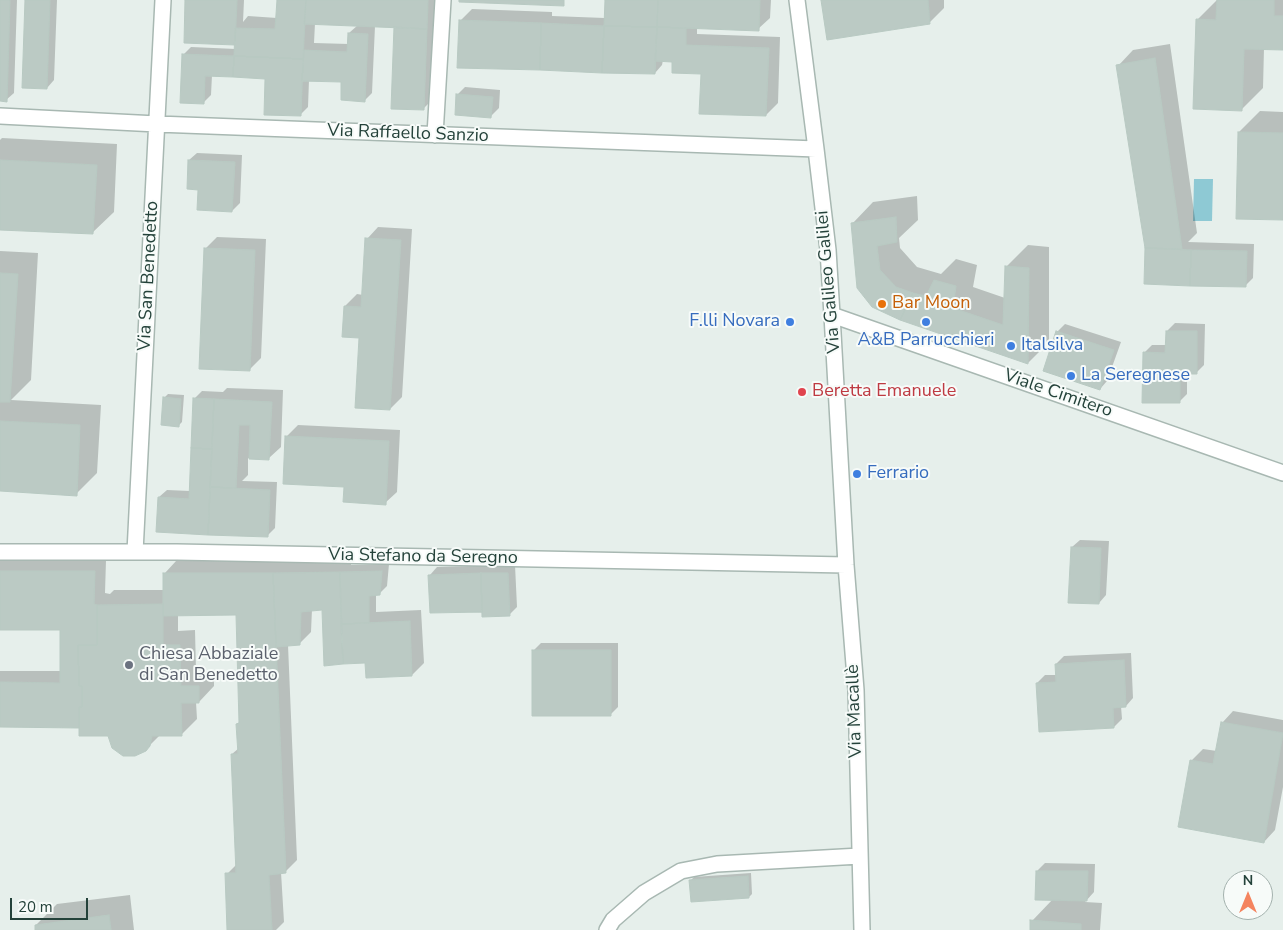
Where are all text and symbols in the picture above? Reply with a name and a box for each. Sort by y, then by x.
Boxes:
street label: Via Raffaello Sanzio [327,120,489,148]
street label: Via San Benedetto [134,200,164,352]
street label: Via Galileo Galilei [812,210,846,354]
place label: Bar Moon [892,293,970,315]
marker: Bar Moon [876,298,888,310]
place label: F.lli Novara [689,311,780,333]
marker: F.lli Novara [784,316,796,328]
marker: A&B Parrucchieri [920,316,932,328]
place label: A&B Parrucchieri [858,330,994,352]
place label: Italsilva [1021,335,1083,357]
marker: Italsilva [1005,340,1017,352]
street label: Viale Cimitero [1001,365,1115,423]
place label: La Seregnese [1081,365,1190,387]
marker: La Seregnese [1065,370,1077,382]
place label: Beretta Emanuele [812,381,956,403]
marker: Beretta Emanuele [796,386,808,398]
place label: Ferrario [867,463,929,485]
marker: Ferrario [851,468,863,480]
street label: Via Stefano da Seregno [328,545,518,569]
place label: Chiesa Abbaziale di San Benedetto [139,644,278,686]
marker: Chiesa Abbaziale di San Benedetto [123,659,135,671]
street label: Via Macallè [843,664,867,758]
north arrow [1223,870,1273,920]
text: N [1243,871,1253,890]
scale bar [12,888,90,920]
text: 20 m [18,897,53,917]

